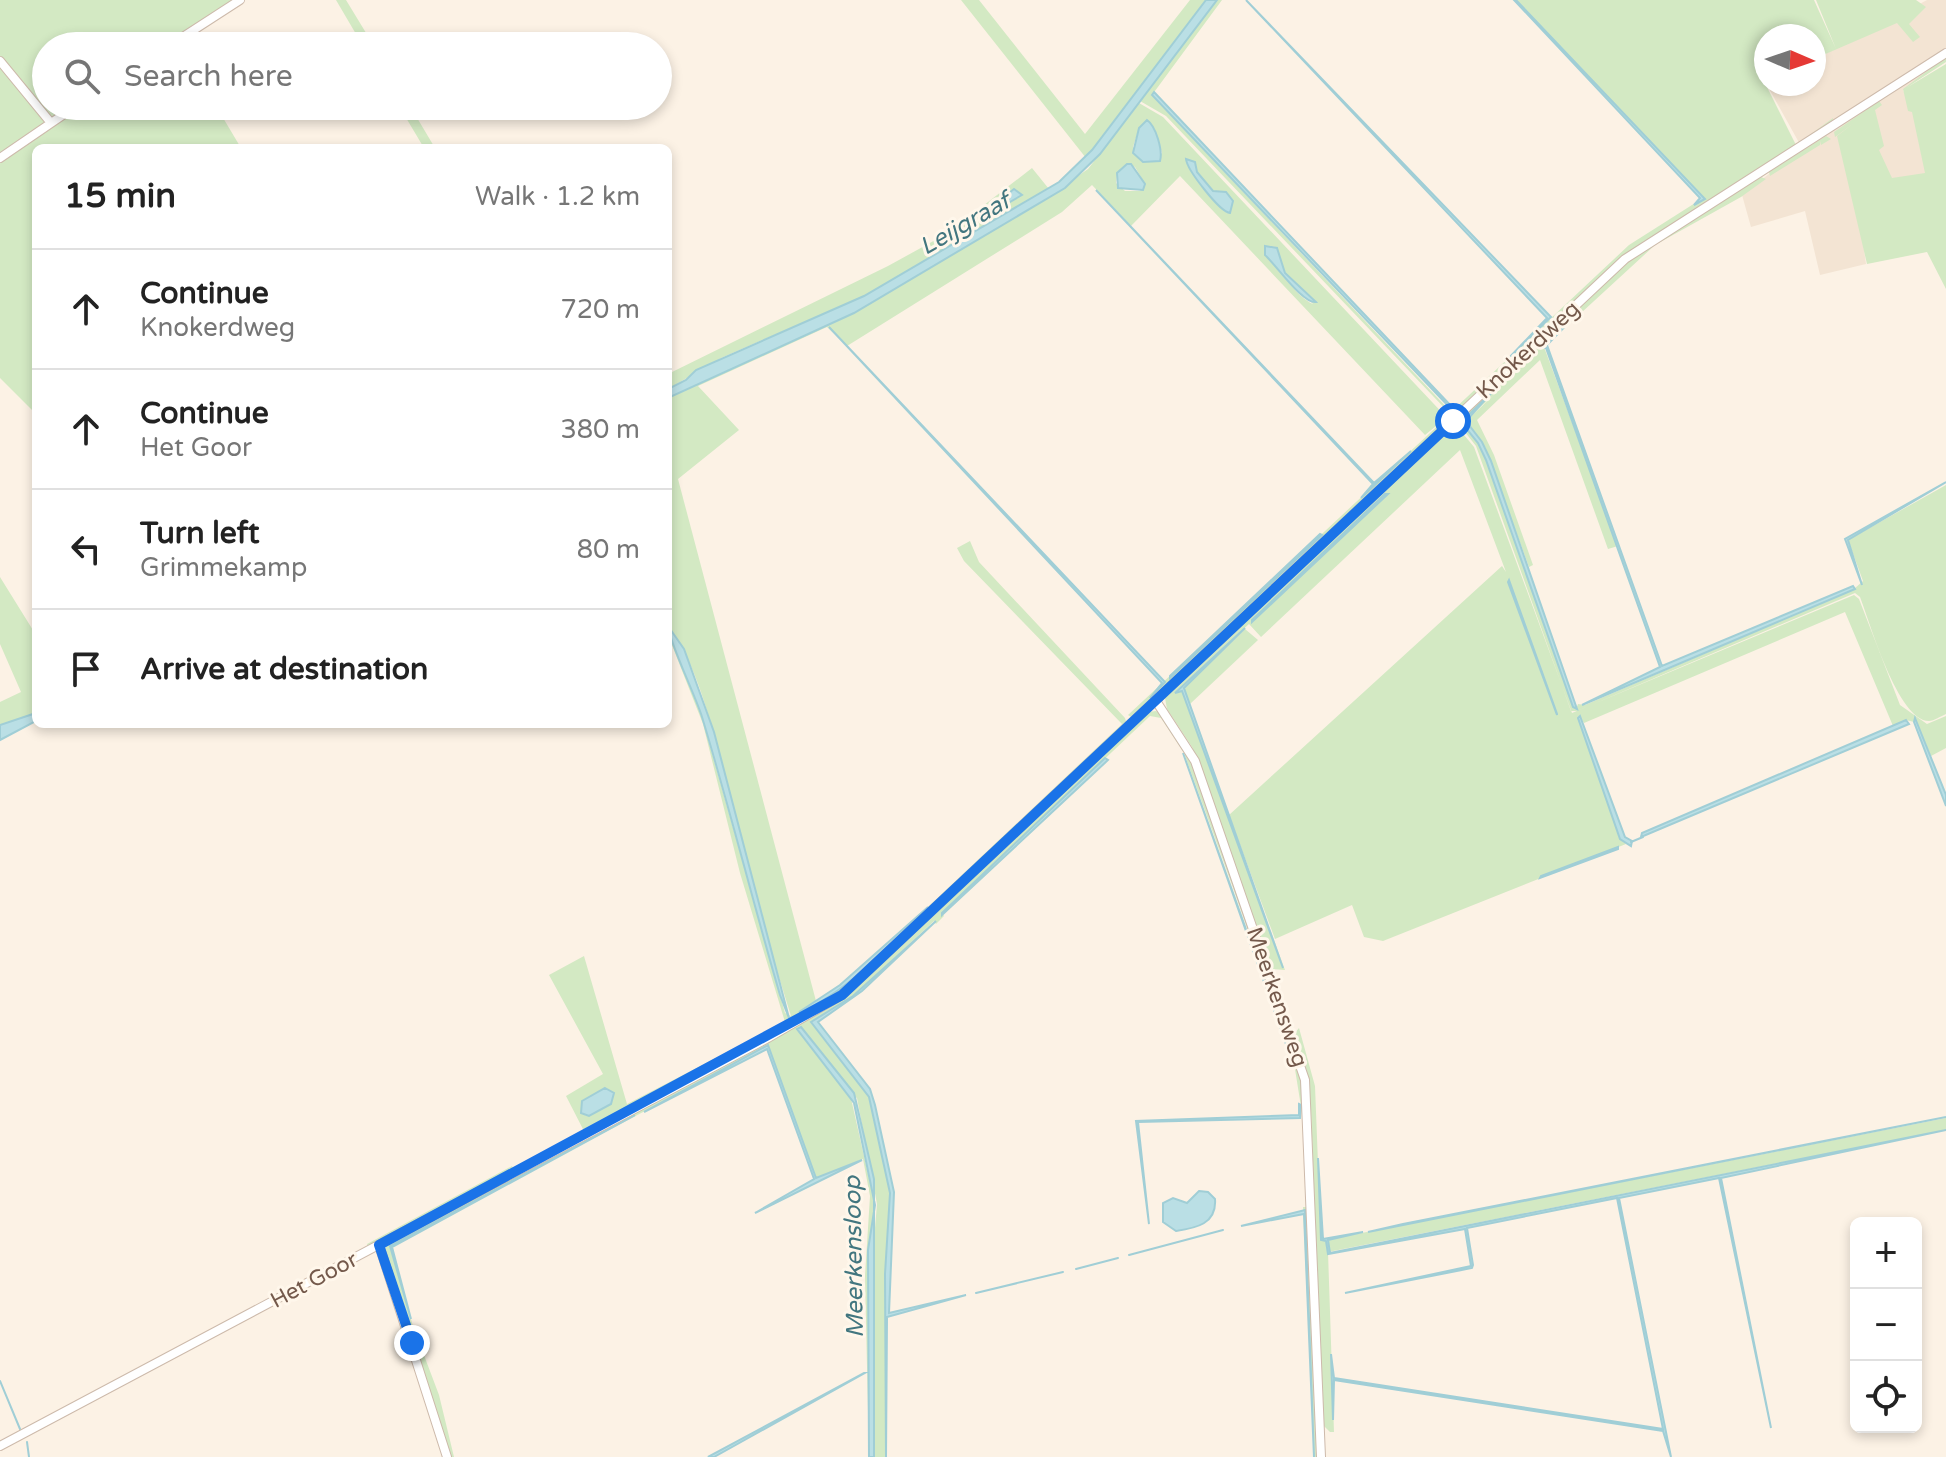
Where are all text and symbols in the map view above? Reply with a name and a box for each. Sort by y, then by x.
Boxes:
north arrow [1754,24,1826,96]
search box [32,32,672,120]
icon: search [60,54,104,98]
text: Search here [124,58,293,95]
text: 15 min [64,176,176,217]
text: Walk · 1.2 km [475,181,640,212]
water label: Leijgraaf [915,184,1020,261]
text: Continue [140,275,269,312]
icon: ahead [64,287,108,331]
text: 720 m [560,294,640,325]
street label: Knokerdweg [1471,296,1585,404]
text: Knokerdweg [140,312,295,343]
text: Continue [140,395,269,432]
route start [1435,403,1471,439]
icon: ahead [64,407,108,451]
text: 380 m [560,414,640,445]
text: Het Goor [140,432,252,463]
text: Turn left [140,515,259,552]
icon: left [64,527,108,571]
text: 80 m [577,534,640,565]
text: Grimmekamp [140,552,307,583]
icon: arrive [64,647,108,691]
text: Arrive at destination [140,651,428,688]
street label: Meerkensweg [1241,924,1313,1070]
water label: Meerkensloop [838,1174,870,1338]
map controls [1850,1217,1922,1433]
button: + [1850,1217,1922,1289]
street label: Het Goor [266,1246,362,1314]
button: − [1850,1289,1922,1361]
route end [394,1325,430,1361]
button: locate [1850,1361,1922,1433]

